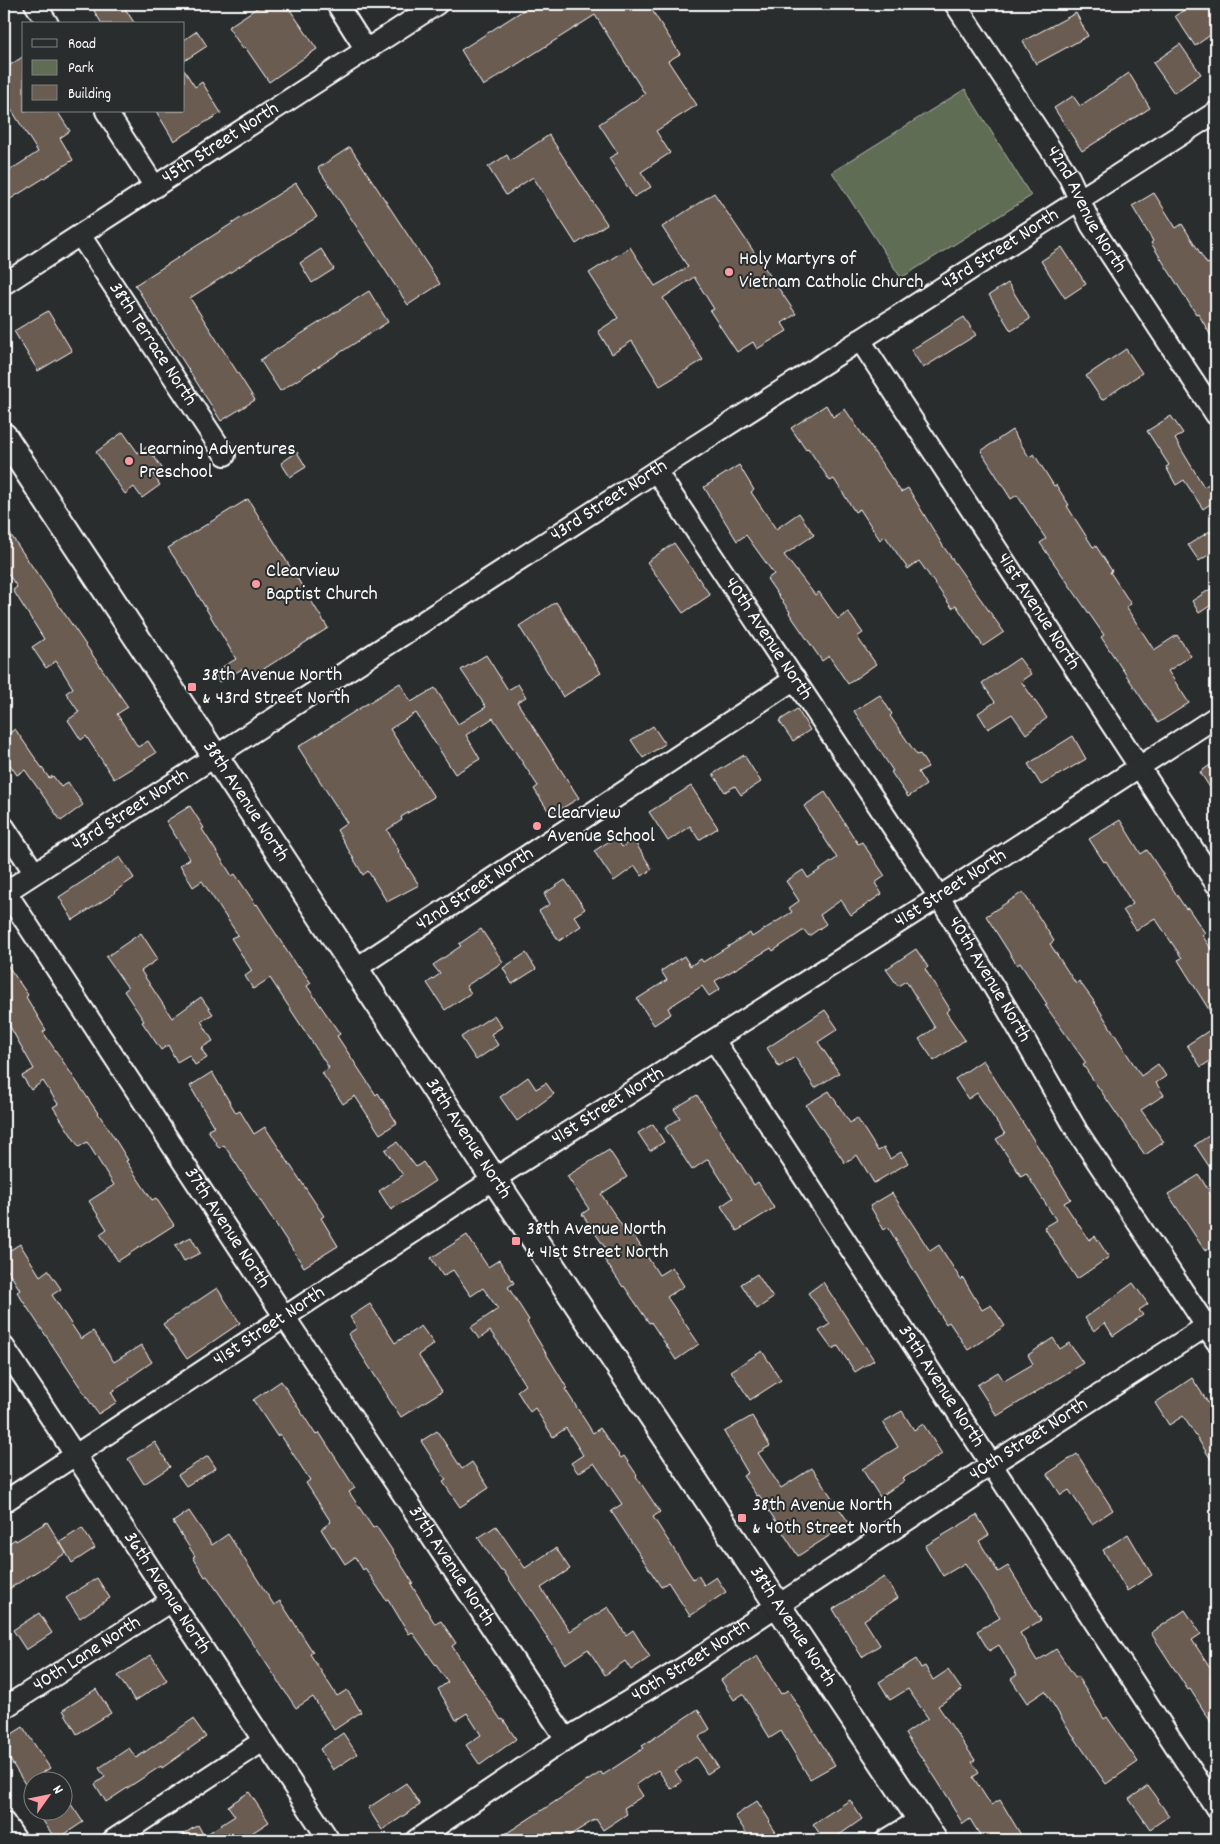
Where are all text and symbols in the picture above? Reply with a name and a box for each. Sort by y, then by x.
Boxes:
legend [22,22,185,112]
text: Road [68,34,96,56]
text: Park [68,58,94,80]
text: Building [68,84,111,106]
street label: 45th Street North [156,96,285,192]
street label: 42nd Avenue North [1038,141,1133,279]
street label: 43rd Street North [936,202,1065,298]
place label: Holy Martyrs of Vietnam Catholic Church [739,246,923,297]
marker: Holy Martyrs of Vietnam Catholic Church [723,266,735,278]
street label: 38th Terrace North [101,277,203,412]
place label: Learning Adventures Preschool [139,436,296,487]
street label: 43rd Street North [545,453,673,550]
marker: Learning Adventures Preschool [123,455,135,467]
street label: 41st Avenue North [989,548,1087,676]
place label: Clearview Baptist Church [266,558,378,609]
street label: 40th Avenue North [717,572,819,706]
marker: Clearview Baptist Church [250,578,262,590]
place label: 38th Avenue North & 43rd Street North [202,662,350,713]
marker: 38th Avenue North & 43rd Street North [186,681,198,693]
street label: 38th Avenue North [195,735,295,868]
street label: 43rd Street North [67,763,195,859]
place label: Clearview Avenue School [547,800,655,851]
marker: Clearview Avenue School [531,820,543,832]
street label: 42nd Street North [411,841,540,939]
street label: 41st Street North [889,842,1013,936]
street label: 40th Avenue North [940,911,1037,1048]
street label: 41st Street North [546,1060,670,1153]
street label: 38th Avenue North [417,1073,518,1205]
street label: 37th Avenue North [176,1162,276,1294]
place label: 38th Avenue North & 41st Street North [526,1216,668,1267]
marker: 38th Avenue North & 41st Street North [510,1235,522,1247]
street label: 41st Street North [208,1280,331,1374]
street label: 39th Avenue North [890,1320,991,1453]
street label: 40th Street North [964,1392,1094,1489]
place label: 38th Avenue North & 40th Street North [752,1492,902,1543]
street label: 37th Avenue North [401,1500,501,1632]
marker: 38th Avenue North & 40th Street North [736,1512,748,1524]
street label: 36th Avenue North [116,1526,217,1660]
street label: 38th Avenue North [742,1561,843,1693]
street label: 40th Lane North [28,1610,147,1700]
street label: 40th Street North [626,1613,756,1710]
north arrow [22,1772,72,1822]
text: N [47,1782,68,1798]

